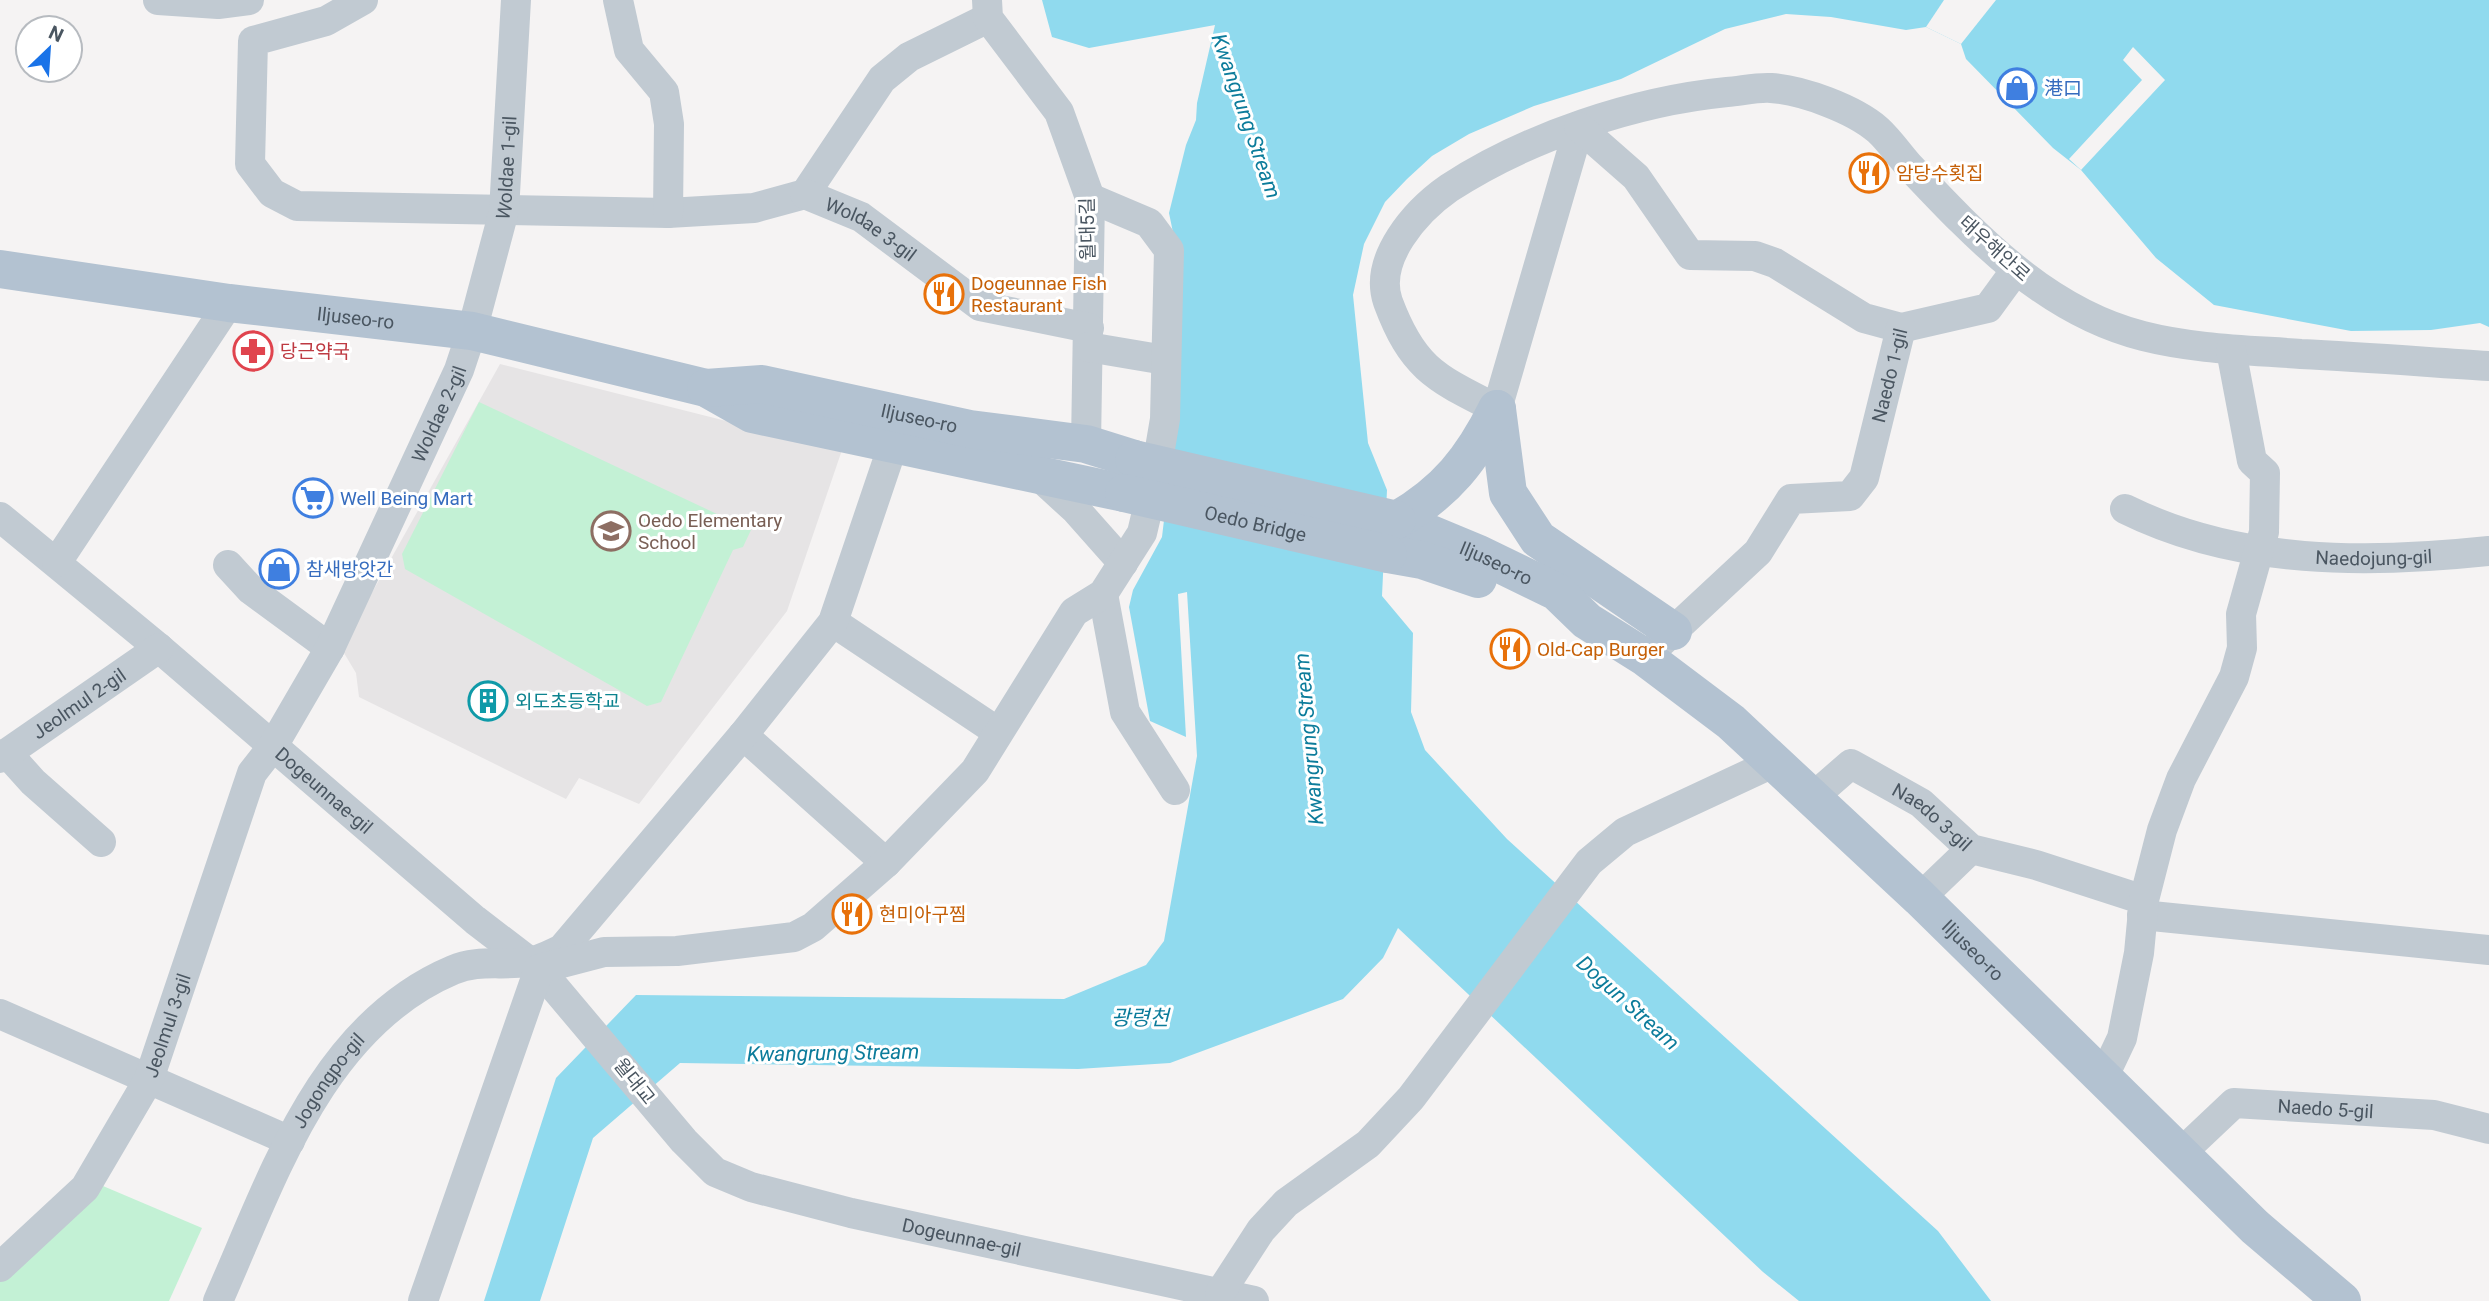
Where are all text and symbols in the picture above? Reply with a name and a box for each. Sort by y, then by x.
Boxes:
north arrow [14,14,84,84]
text: N [45,21,67,47]
water label: Kwangrung Stream [1207,31,1285,201]
shop icon: 港口 [1996,67,2038,109]
place label: 港口 [2044,77,2082,100]
street label: Woldae 1-gil [491,115,521,222]
restaurant icon: 암당수횟집 [1848,152,1890,194]
place label: 암당수횟집 [1896,162,1983,185]
street label: Woldae 3-gil [822,193,921,266]
street label: 월대5길 [1075,197,1100,261]
street label: 태우해안로 [1954,211,2035,286]
place label: Dogeunnae Fish Restaurant [971,272,1107,317]
restaurant icon: Dogeunnae Fish Restaurant [923,273,965,315]
street label: Iljuseo-ro [316,302,396,334]
street label: Naedo 1-gil [1867,326,1912,425]
pharmacy icon: 당근약국 [232,330,274,372]
place label: 당근약국 [280,340,350,363]
street label: Woldae 2-gil [407,363,472,466]
street label: Iljuseo-ro [879,399,960,438]
supermarket icon: Well Being Mart [292,477,334,519]
place label: Well Being Mart [340,487,473,510]
street label: Oedo Bridge [1202,501,1309,547]
place label: Oedo Elementary School [638,509,782,554]
school or university icon: Oedo Elementary School [590,510,632,552]
street label: Iljuseo-ro [1456,536,1536,590]
street label: Naedojung-gil [2315,545,2433,570]
shop icon: 참새방앗간 [258,548,300,590]
place label: 참새방앗간 [306,558,393,581]
restaurant icon: Old-Cap Burger [1489,628,1531,670]
place label: Old-Cap Burger [1537,638,1665,661]
water label: Kwangrung Stream [1290,652,1328,826]
street label: Jeolmul 2-gil [28,663,130,744]
building icon: 외도초등학교 [467,680,509,722]
place label: 외도초등학교 [515,690,620,713]
street label: Dogeunnae-gil [270,742,377,839]
street label: Naedo 3-gil [1888,778,1976,856]
restaurant icon: 현미아구찜 [831,893,873,935]
place label: 현미아구찜 [879,903,966,926]
street label: Iljuseo-ro [1937,915,2009,986]
water label: Dogun Stream [1572,951,1684,1055]
street label: Jeolmul 3-gil [139,971,196,1081]
water label: 광령천 [1111,1006,1172,1030]
street label: Jogongpo-gil [288,1029,369,1132]
water label: Kwangrung Stream [747,1039,919,1067]
street label: 월대교 [609,1054,660,1109]
street label: Naedo 5-gil [2277,1095,2374,1123]
street label: Dogeunnae-gil [900,1214,1023,1262]

